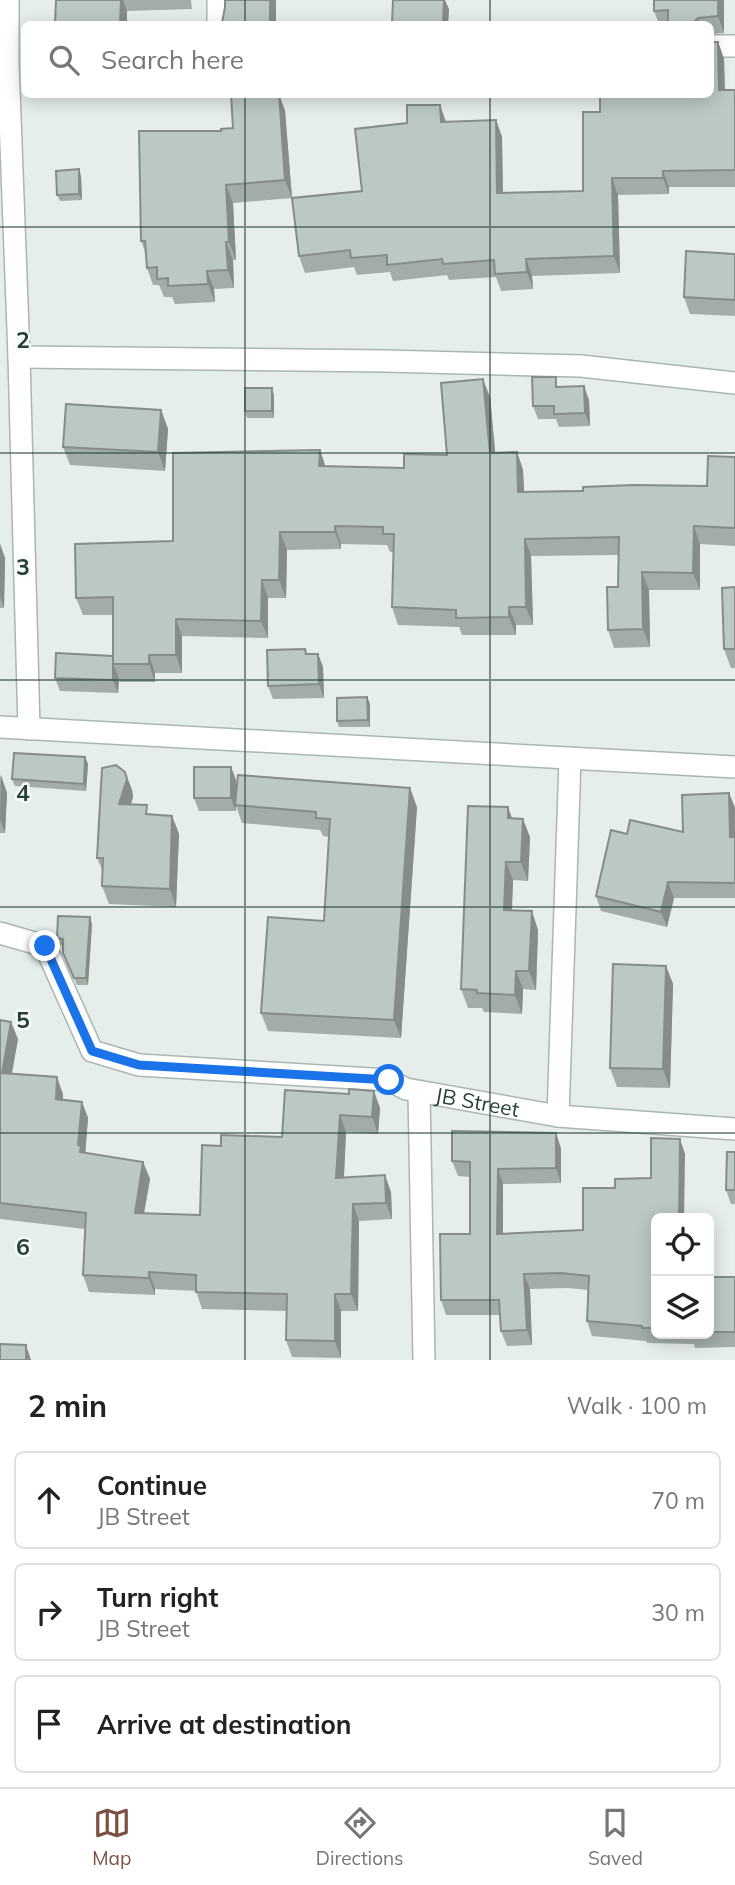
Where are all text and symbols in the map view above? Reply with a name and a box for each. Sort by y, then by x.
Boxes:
search box [21,21,714,98]
icon: search [45,41,83,79]
text: Search here [101,43,244,76]
text: 2 [16,325,30,354]
text: 3 [16,552,30,581]
text: 4 [16,778,30,807]
route end [29,930,60,961]
text: 5 [16,1005,30,1034]
route start [373,1064,404,1095]
street label: JB Street [433,1081,521,1122]
map controls [651,1213,714,1339]
button: locate [651,1213,714,1276]
text: 6 [16,1232,30,1261]
button: layers [651,1276,714,1339]
text: 2 min [28,1387,107,1425]
text: Walk · 100 m [567,1391,707,1420]
text: Continue [97,1469,207,1502]
icon: ahead [30,1481,68,1519]
text: 70 m [651,1486,705,1515]
text: JB Street [97,1502,190,1531]
text: Turn right [97,1581,218,1614]
icon: right [30,1593,68,1631]
text: 30 m [651,1598,705,1627]
text: JB Street [97,1614,190,1643]
icon: arrive [30,1705,68,1743]
text: Arrive at destination [97,1708,352,1741]
tab: Map [92,1804,131,1870]
tab: Directions [316,1804,404,1870]
tab: Saved [588,1804,643,1870]

